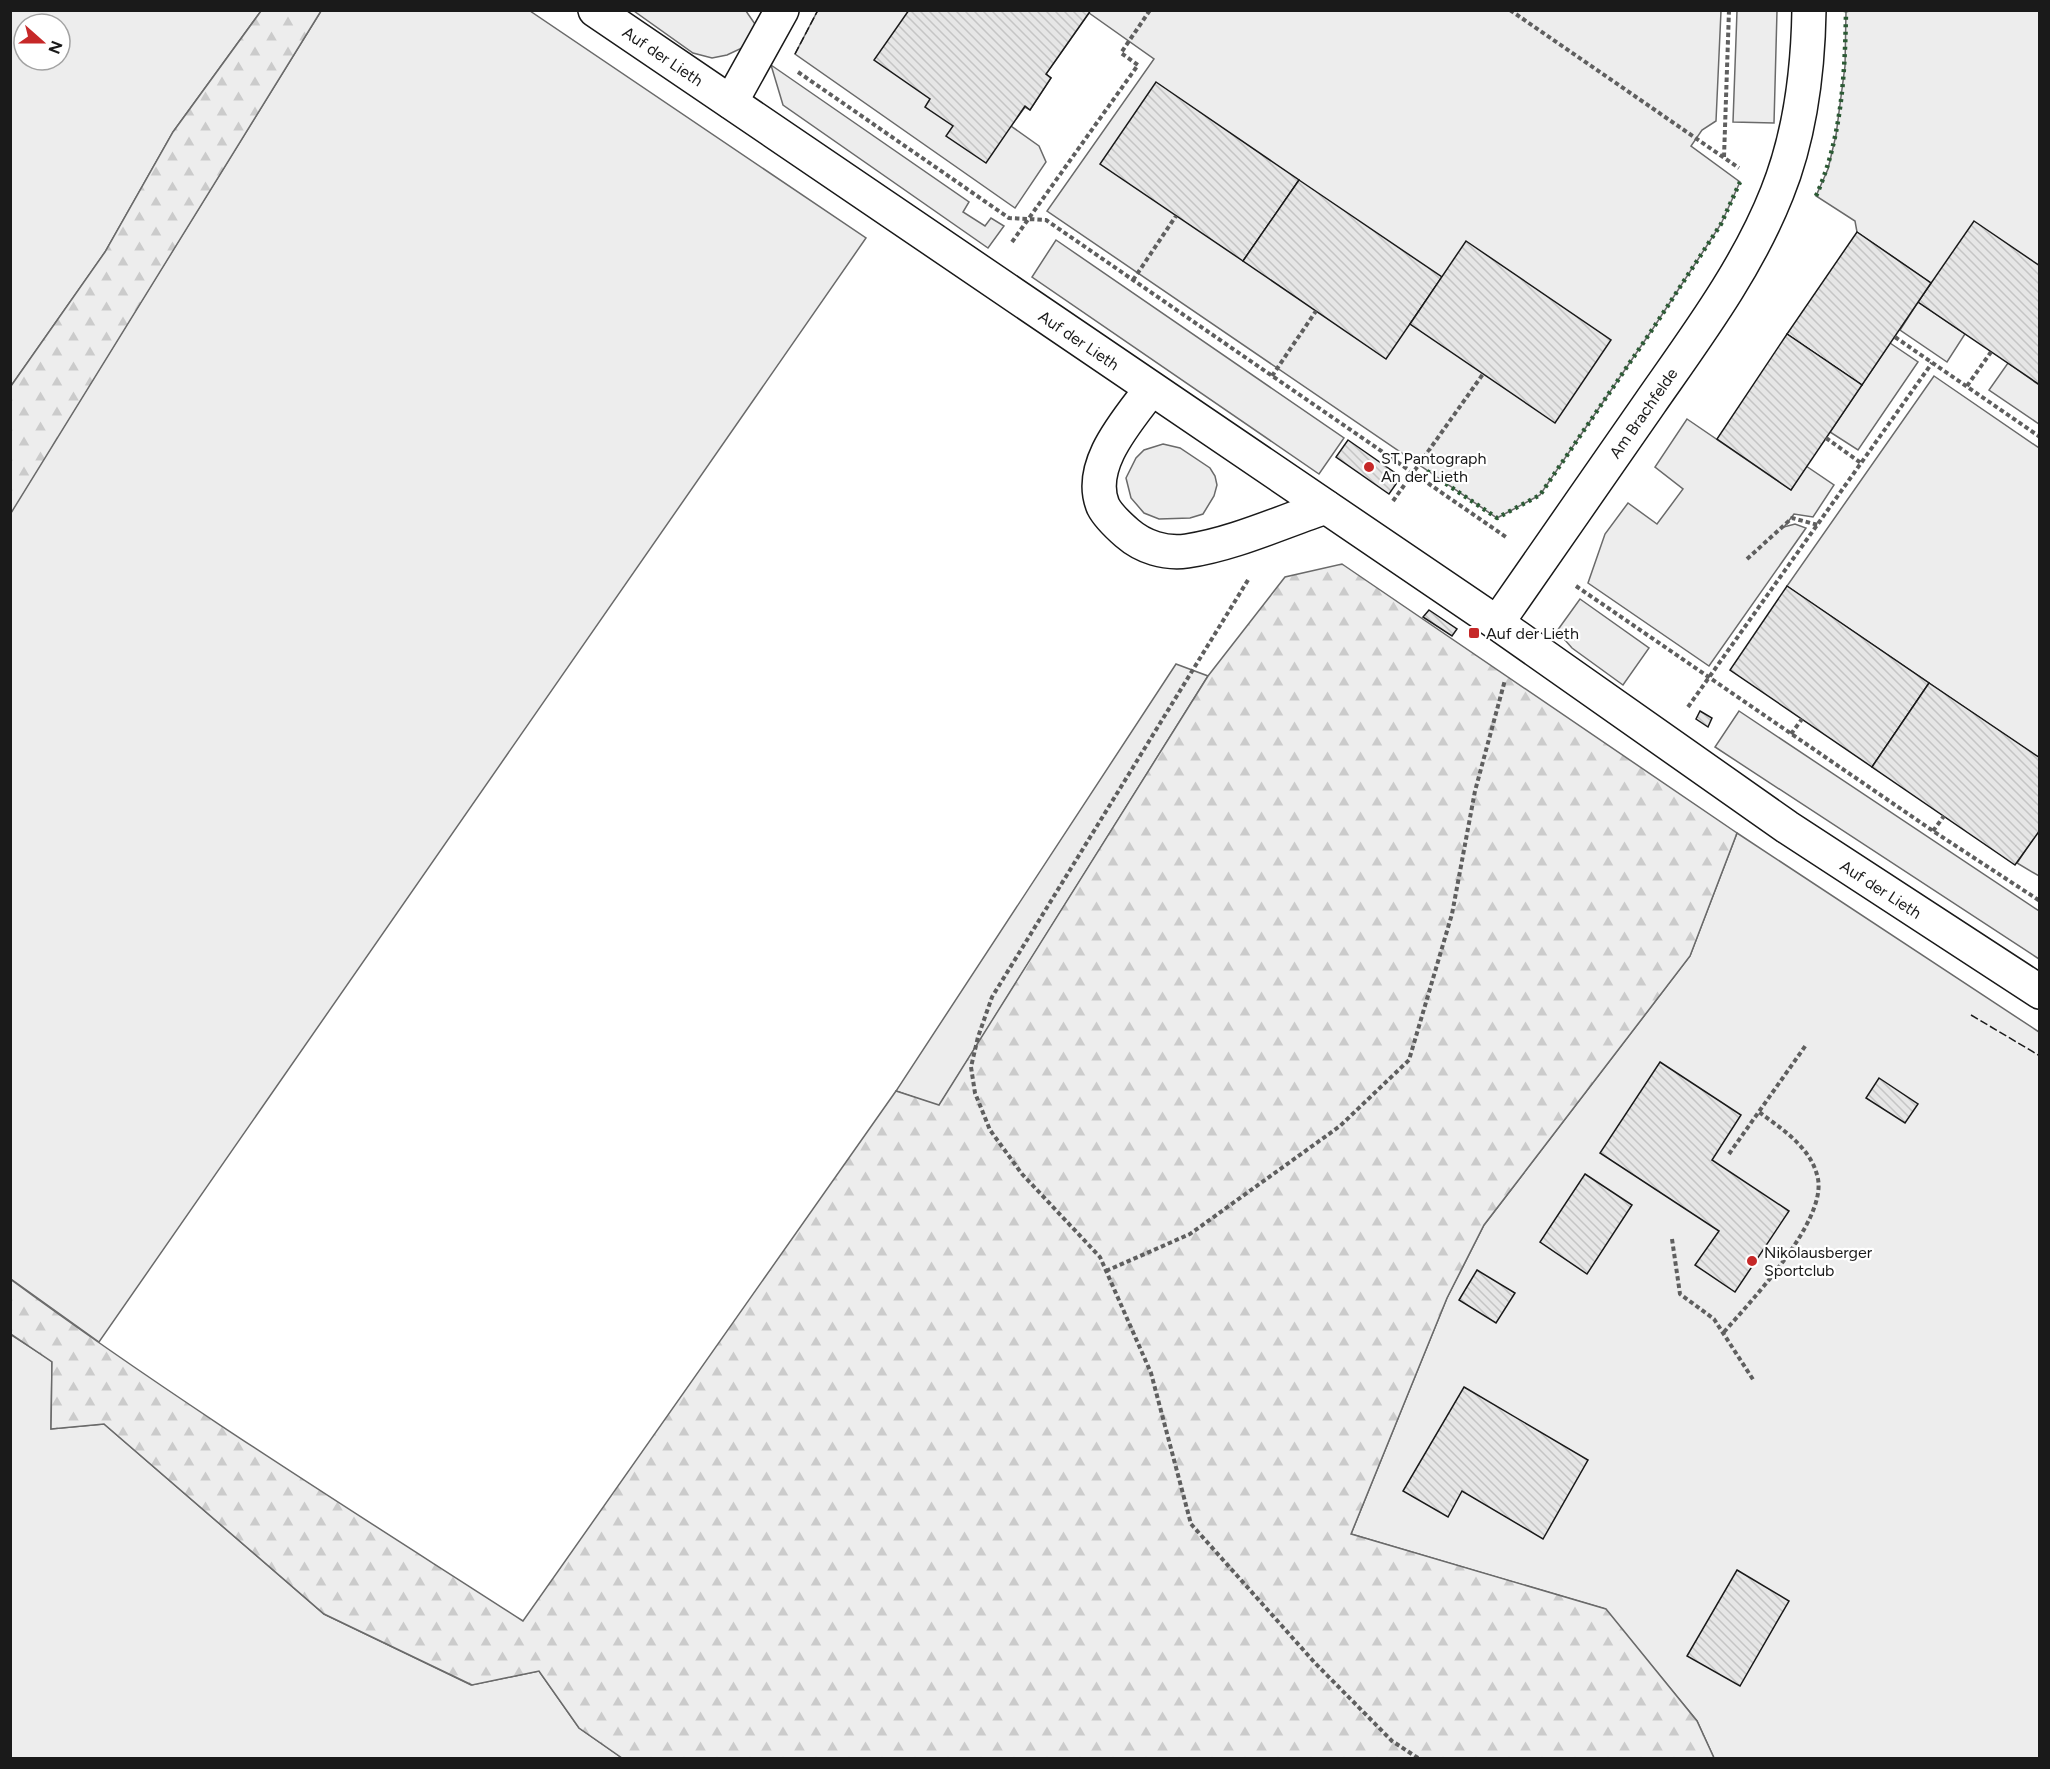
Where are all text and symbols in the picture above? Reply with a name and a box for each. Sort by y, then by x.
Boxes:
north arrow [12,12,72,72]
street label: Auf der Lieth [619,23,707,90]
text: N [44,38,67,56]
street label: Auf der Lieth [1035,307,1123,374]
street label: Am Brachfelde [1605,364,1682,462]
place label: ST Pantograph An der Lieth [1381,449,1487,486]
marker: ST Pantograph An der Lieth [1362,460,1376,474]
place label: Auf der Lieth [1486,624,1579,643]
marker: Auf der Lieth [1467,626,1481,640]
street label: Auf der Lieth [1837,856,1925,923]
place label: Nikolausberger Sportclub [1764,1243,1873,1280]
marker: Nikolausberger Sportclub [1745,1254,1759,1268]

